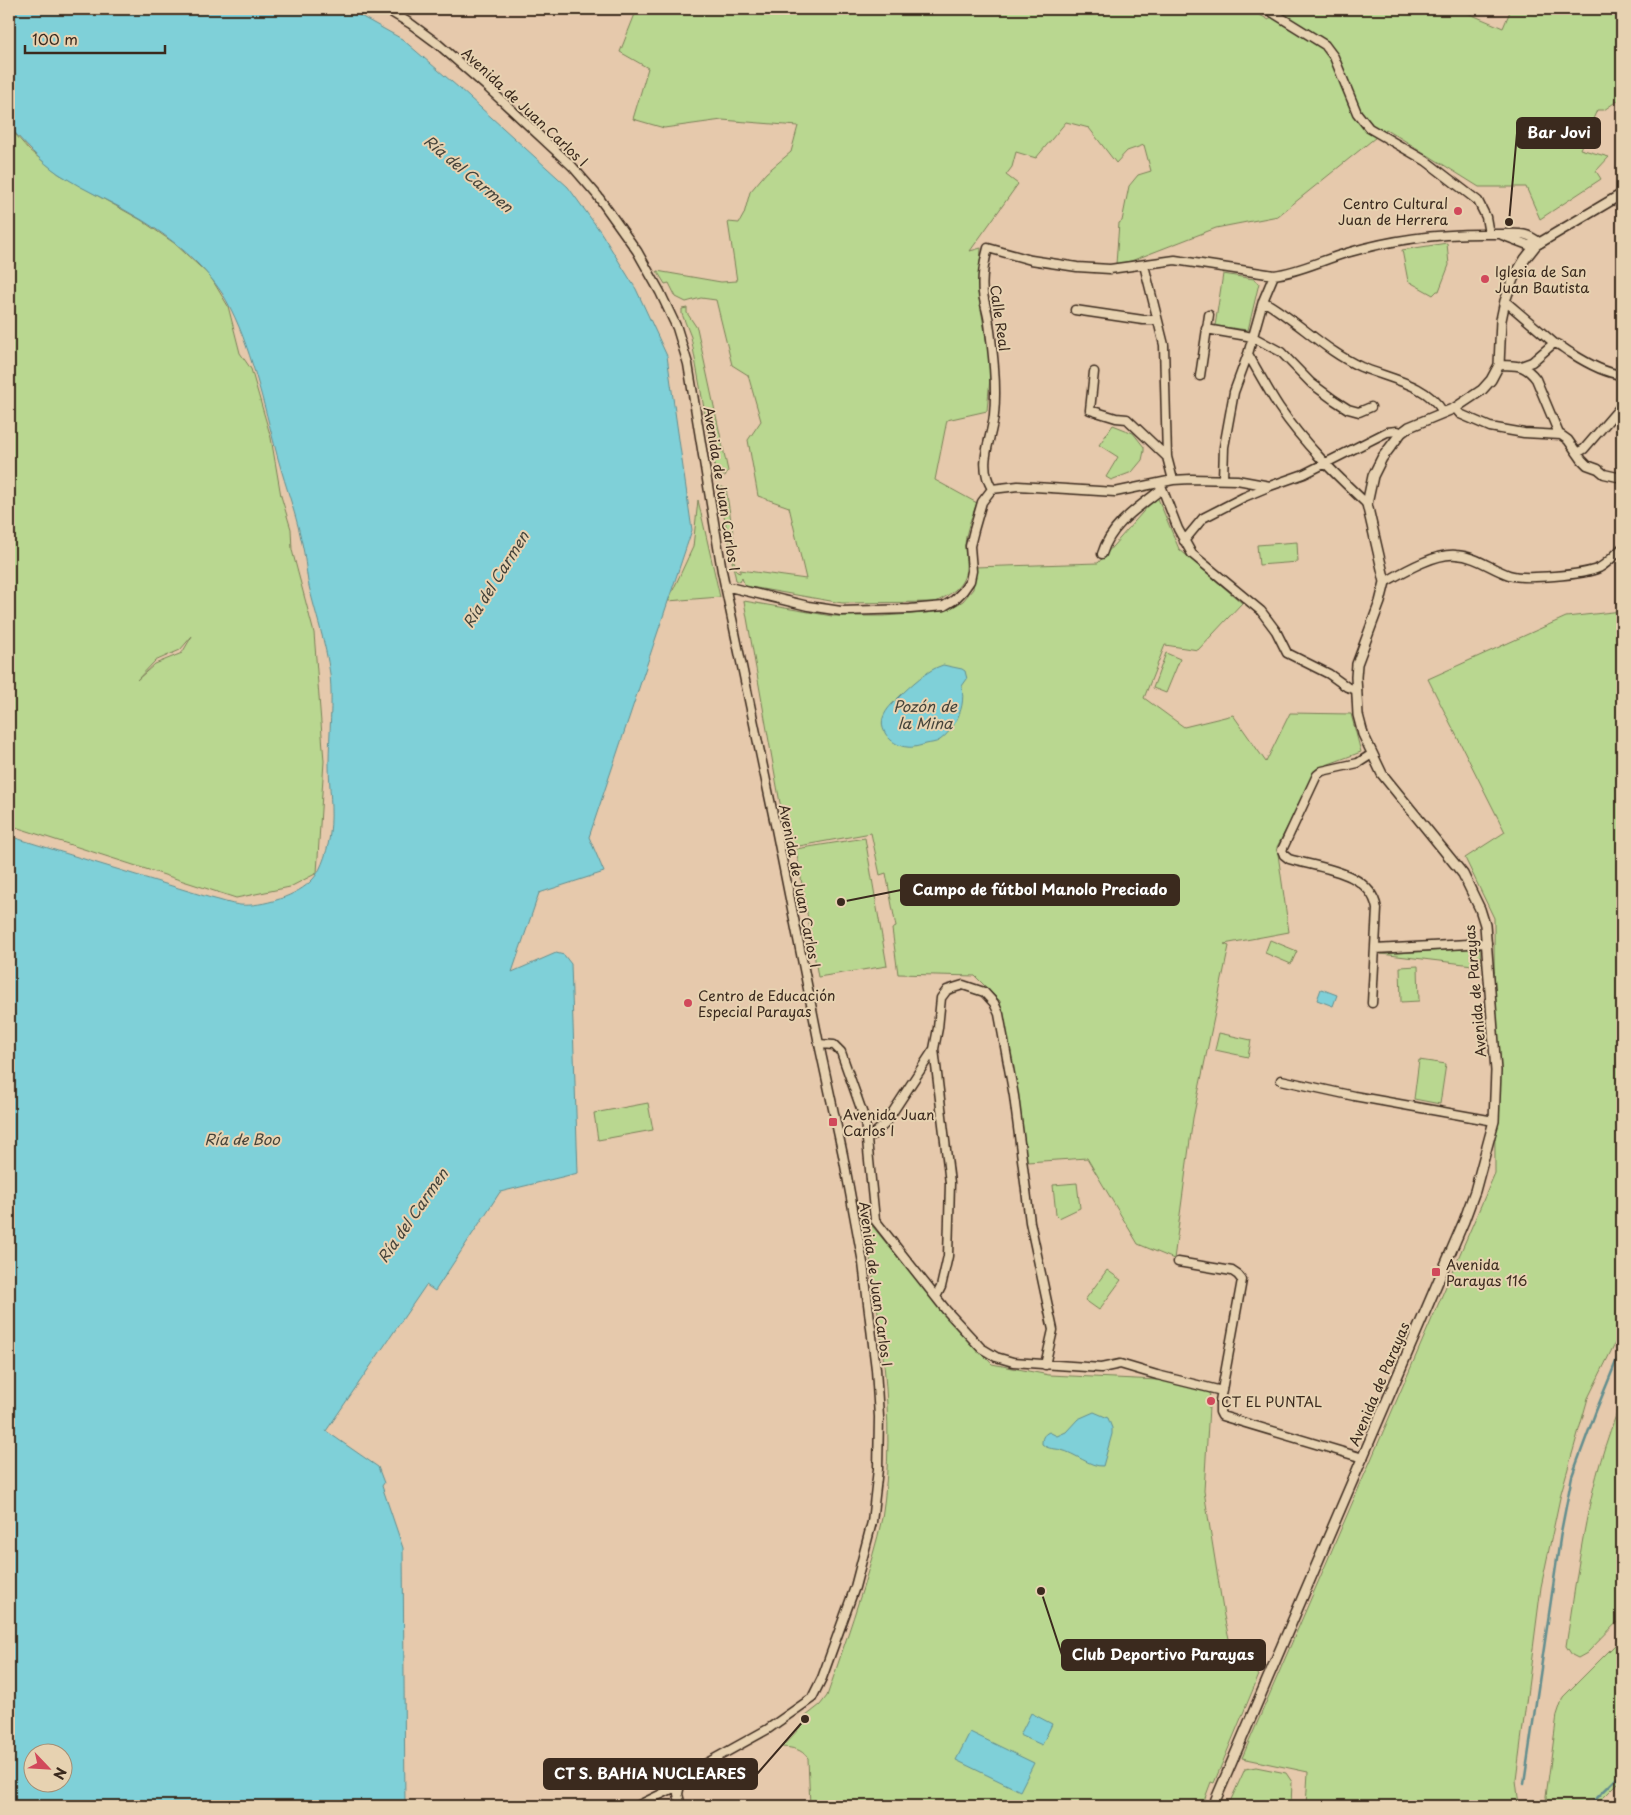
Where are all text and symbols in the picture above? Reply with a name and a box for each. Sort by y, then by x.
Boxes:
scale bar [25,22,165,54]
text: 100 m [32,27,78,50]
street label: Avenida de Juan Carlos I [457,43,593,171]
callout: Bar Jovi [1517,118,1600,148]
text: Bar Jovi [1527,120,1591,143]
water label: Ría del Carmen [419,129,519,218]
place label: Centro Cultural Juan de Herrera [1338,193,1448,230]
marker: Centro Cultural Juan de Herrera [1452,205,1464,217]
place label: Iglesia de San Juan Bautista [1495,261,1589,298]
marker: Iglesia de San Juan Bautista [1479,273,1491,285]
street label: Calle Real [985,283,1015,353]
street label: Avenida de Juan Carlos I [699,405,745,573]
water label: Ría del Carmen [456,525,534,632]
water label: Pozón de la Mina [893,694,958,734]
street label: Avenida de Juan Carlos I [774,802,826,970]
callout: Campo de fútbol Manolo Preciado [901,875,1179,905]
text: Campo de fútbol Manolo Preciado [913,877,1168,900]
street label: Avenida de Parayas [1459,924,1491,1058]
place label: Centro de Educación Especial Parayas [698,985,835,1022]
marker: Centro de Educación Especial Parayas [682,997,694,1009]
place label: Avenida Juan Carlos I [843,1104,935,1141]
marker: Avenida Juan Carlos I [827,1116,839,1128]
water label: Ría de Boo [204,1127,281,1150]
water label: Ría del Carmen [371,1163,454,1267]
street label: Avenida de Juan Carlos I [854,1200,898,1368]
place label: Avenida Parayas 116 [1446,1254,1528,1291]
marker: Avenida Parayas 116 [1430,1266,1442,1278]
street label: Avenida de Parayas [1343,1319,1415,1449]
place label: CT EL PUNTAL [1221,1391,1322,1412]
marker: CT EL PUNTAL [1205,1395,1217,1407]
callout: Club Deportivo Parayas [1062,1640,1265,1670]
text: Club Deportivo Parayas [1072,1642,1254,1665]
north arrow [22,1742,72,1792]
callout: CT S. BAHIA NUCLEARES [544,1759,757,1789]
text: CT S. BAHIA NUCLEARES [554,1761,746,1784]
text: N [48,1764,72,1783]

